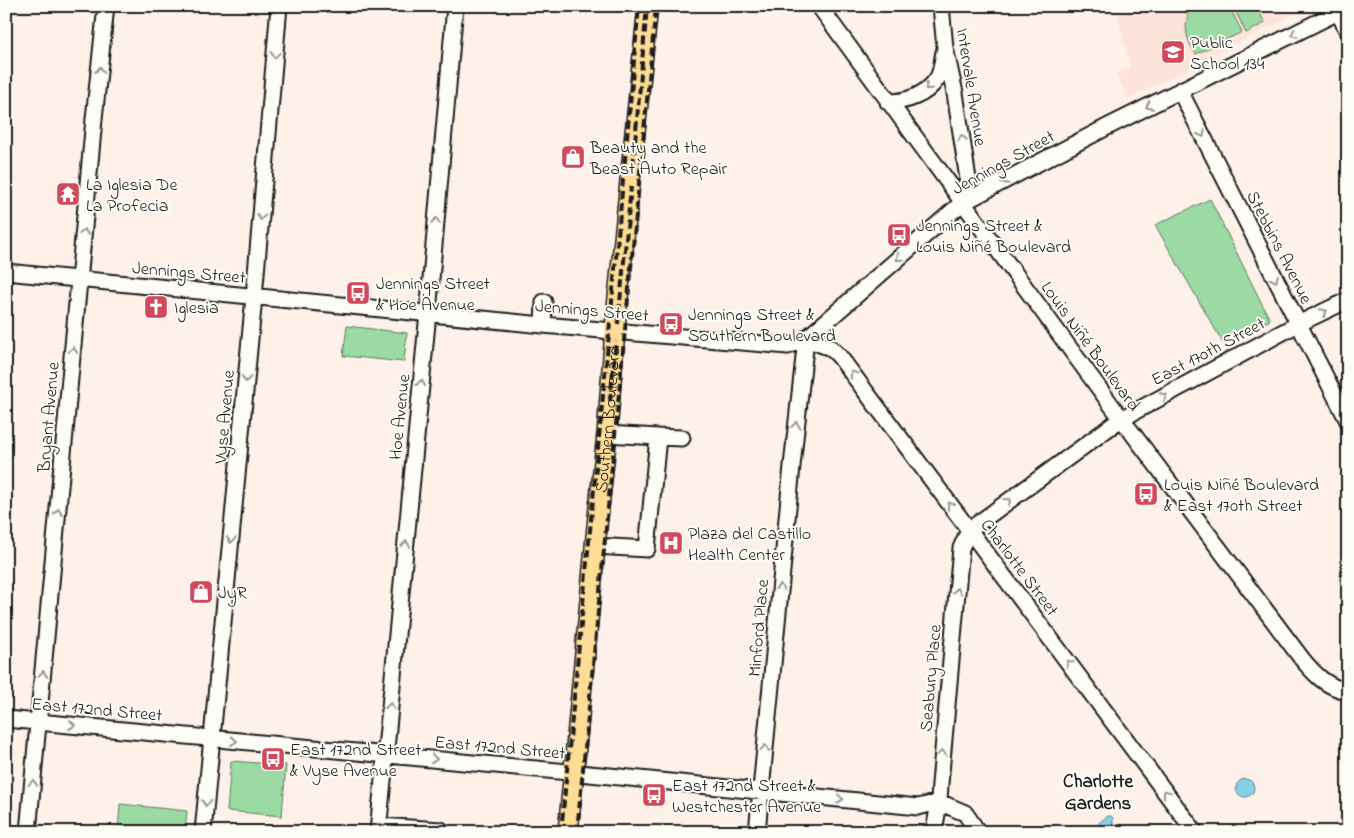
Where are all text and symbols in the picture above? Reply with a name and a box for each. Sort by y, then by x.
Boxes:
street label: Intervale Avenue [948,27,992,149]
one-way arrow [1291,28,1300,38]
place label: Public School 134 [1190,31,1265,78]
school or university icon: Public School 134 [1160,39,1186,65]
one-way arrow [270,51,281,59]
one-way arrow [94,65,105,73]
one-way arrow [925,81,934,90]
one-way arrow [1145,100,1154,110]
street label: Jennings Street [948,125,1061,204]
one-way arrow [1196,129,1206,138]
one-way arrow [957,133,967,142]
place label: Beauty and the Beast Auto Repair [589,136,728,183]
shop icon: Beauty and the Beast Auto Repair [560,144,586,170]
place label: La Iglesia De La Profecia [86,173,178,220]
one-way arrow [1001,175,1010,185]
temple icon: La Iglesia De La Profecia [55,181,81,207]
street label: Stebbins Avenue [1239,187,1318,310]
one-way arrow [256,213,267,221]
place label: Jennings Street & Louis Niñé Boulevard [916,214,1071,261]
one-way arrow [430,216,441,224]
bus stop icon: Jennings Street & Louis Niñé Boulevard [886,222,912,248]
one-way arrow [79,227,90,235]
one-way arrow [896,252,905,261]
street label: Jennings Street [131,256,247,293]
place label: Jennings Street & Hoe Avenue [376,272,490,319]
one-way arrow [1269,274,1279,283]
street label: Louis Niñé Boulevard [1033,277,1146,418]
bus stop icon: Jennings Street & Hoe Avenue [345,280,371,306]
church icon: Iglesia [143,294,169,320]
street label: Jennings Street [534,294,650,331]
place label: Iglesia [174,296,219,323]
place label: Jennings Street & Southern Boulevard [688,303,836,350]
one-way arrow [1318,308,1327,318]
bus stop icon: Jennings Street & Southern Boulevard [658,311,684,337]
street label: East 170th Street [1147,312,1271,394]
street label: Southern Boulevard [590,344,629,494]
one-way arrow [68,346,79,354]
street label: Bryant Avenue [32,360,68,474]
street label: Vyse Avenue [209,368,243,466]
one-way arrow [850,370,859,380]
street label: Hoe Avenue [384,372,419,461]
one-way arrow [241,375,252,383]
one-way arrow [415,378,426,386]
one-way arrow [1159,392,1168,402]
one-way arrow [790,421,801,429]
place label: Louis Niñé Boulevard & East 170th Street [1164,473,1319,520]
bus stop icon: Louis Niñé Boulevard & East 170th Street [1133,481,1159,507]
one-way arrow [1002,498,1012,507]
one-way arrow [947,501,956,511]
one-way arrow [52,508,63,516]
street label: Charlotte Street [973,514,1064,622]
place label: Plaza del Castillo Health Center [688,522,811,569]
hospital icon: Plaza del Castillo Health Center [658,530,684,556]
one-way arrow [226,537,237,545]
one-way arrow [400,540,411,548]
street label: Minford Place [743,577,777,678]
shop icon: JyR [188,579,214,605]
place label: JyR [218,581,247,607]
one-way arrow [774,582,785,590]
one-way arrow [951,587,962,595]
street label: Seabury Place [914,623,950,733]
one-way arrow [1066,660,1074,669]
one-way arrow [37,669,48,677]
street label: East 172nd Street [30,692,163,730]
one-way arrow [384,702,395,710]
one-way arrow [68,720,76,731]
street label: East 172nd Street [433,730,566,768]
one-way arrow [230,735,238,746]
place label: East 172nd Street & Vyse Avenue [290,738,421,785]
one-way arrow [759,744,770,752]
bus stop icon: East 172nd Street & Vyse Avenue [260,746,286,772]
one-way arrow [937,749,948,757]
one-way arrow [430,753,438,764]
district label: Charlotte Gardens [1063,769,1133,818]
place label: East 172nd Street & Westchester Avenue [672,774,822,821]
one-way arrow [27,779,38,787]
bus stop icon: East 172nd Street & Westchester Avenue [641,782,667,808]
one-way arrow [1163,789,1172,799]
one-way arrow [837,793,845,804]
one-way arrow [201,799,212,807]

